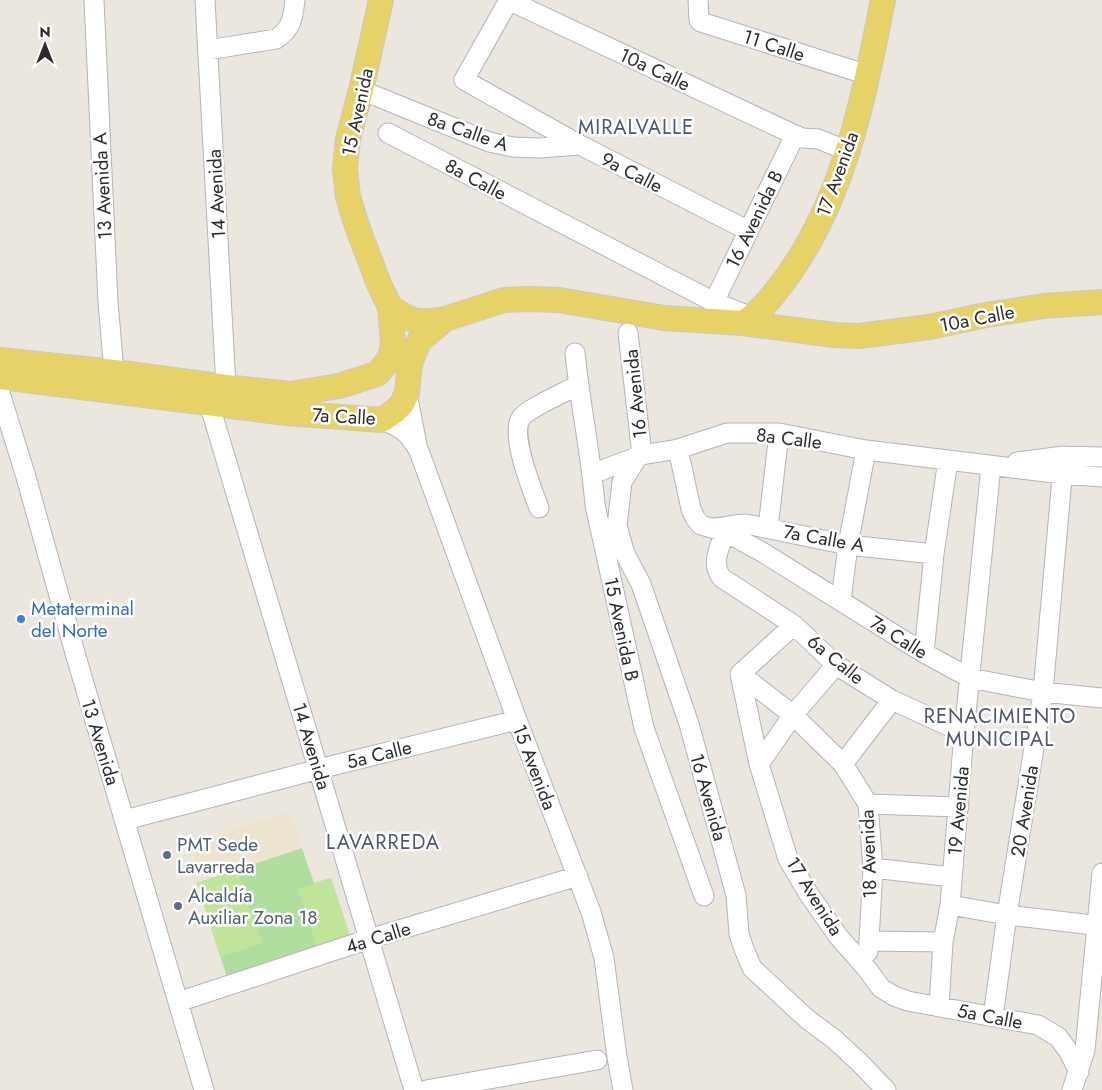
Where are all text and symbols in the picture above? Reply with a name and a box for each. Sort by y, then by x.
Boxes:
north arrow [20,20,70,70]
text: N [39,22,51,42]
street label: 11 Calle [739,23,808,68]
street label: 10a Calle [615,41,695,98]
street label: 15 Avenida [335,66,380,159]
street label: 8a Calle A [424,105,512,158]
district label: MIRALVALLE [578,113,694,142]
street label: 17 Avenida [810,128,865,220]
street label: 13 Avenida A [86,131,119,240]
street label: 9a Calle [596,145,667,200]
street label: 14 Avenida [201,148,232,239]
street label: 8a Calle [440,152,511,207]
street label: 16 Avenida B [719,166,790,273]
street label: 10a Calle [937,298,1017,339]
street label: 16 Avenida [617,348,654,440]
street label: 7a Calle [312,401,377,432]
street label: 8a Calle [755,421,823,456]
street label: 7a Calle A [781,518,867,559]
street label: 15 Avenida B [597,575,646,684]
place label: Metaterminal del Norte [31,595,134,644]
street label: 7a Calle [865,609,933,666]
marker: Metaterminal del Norte [15,613,27,625]
street label: 6a Calle [801,628,870,691]
street label: 13 Avenida [75,696,126,789]
street label: 14 Avenida [286,699,338,793]
district label: RENACIMIENTO MUNICIPAL [924,702,1076,754]
street label: 15 Avenida [506,721,563,814]
street label: 5a Calle [344,733,415,776]
street label: 16 Avenida [683,750,734,844]
street label: 20 Avenida [1004,763,1045,859]
street label: 19 Avenida [941,765,976,857]
street label: 18 Avenida [853,809,884,899]
district label: LAVARREDA [326,828,440,857]
place label: PMT Sede Lavarreda [177,831,258,880]
marker: PMT Sede Lavarreda [161,849,173,861]
street label: 17 Avenida [780,852,849,941]
place label: Alcaldía Auxiliar Zona 18 [188,882,318,931]
marker: Alcaldía Auxiliar Zona 18 [172,900,184,912]
street label: 4a Calle [342,915,414,960]
street label: 5a Calle [955,997,1025,1036]

